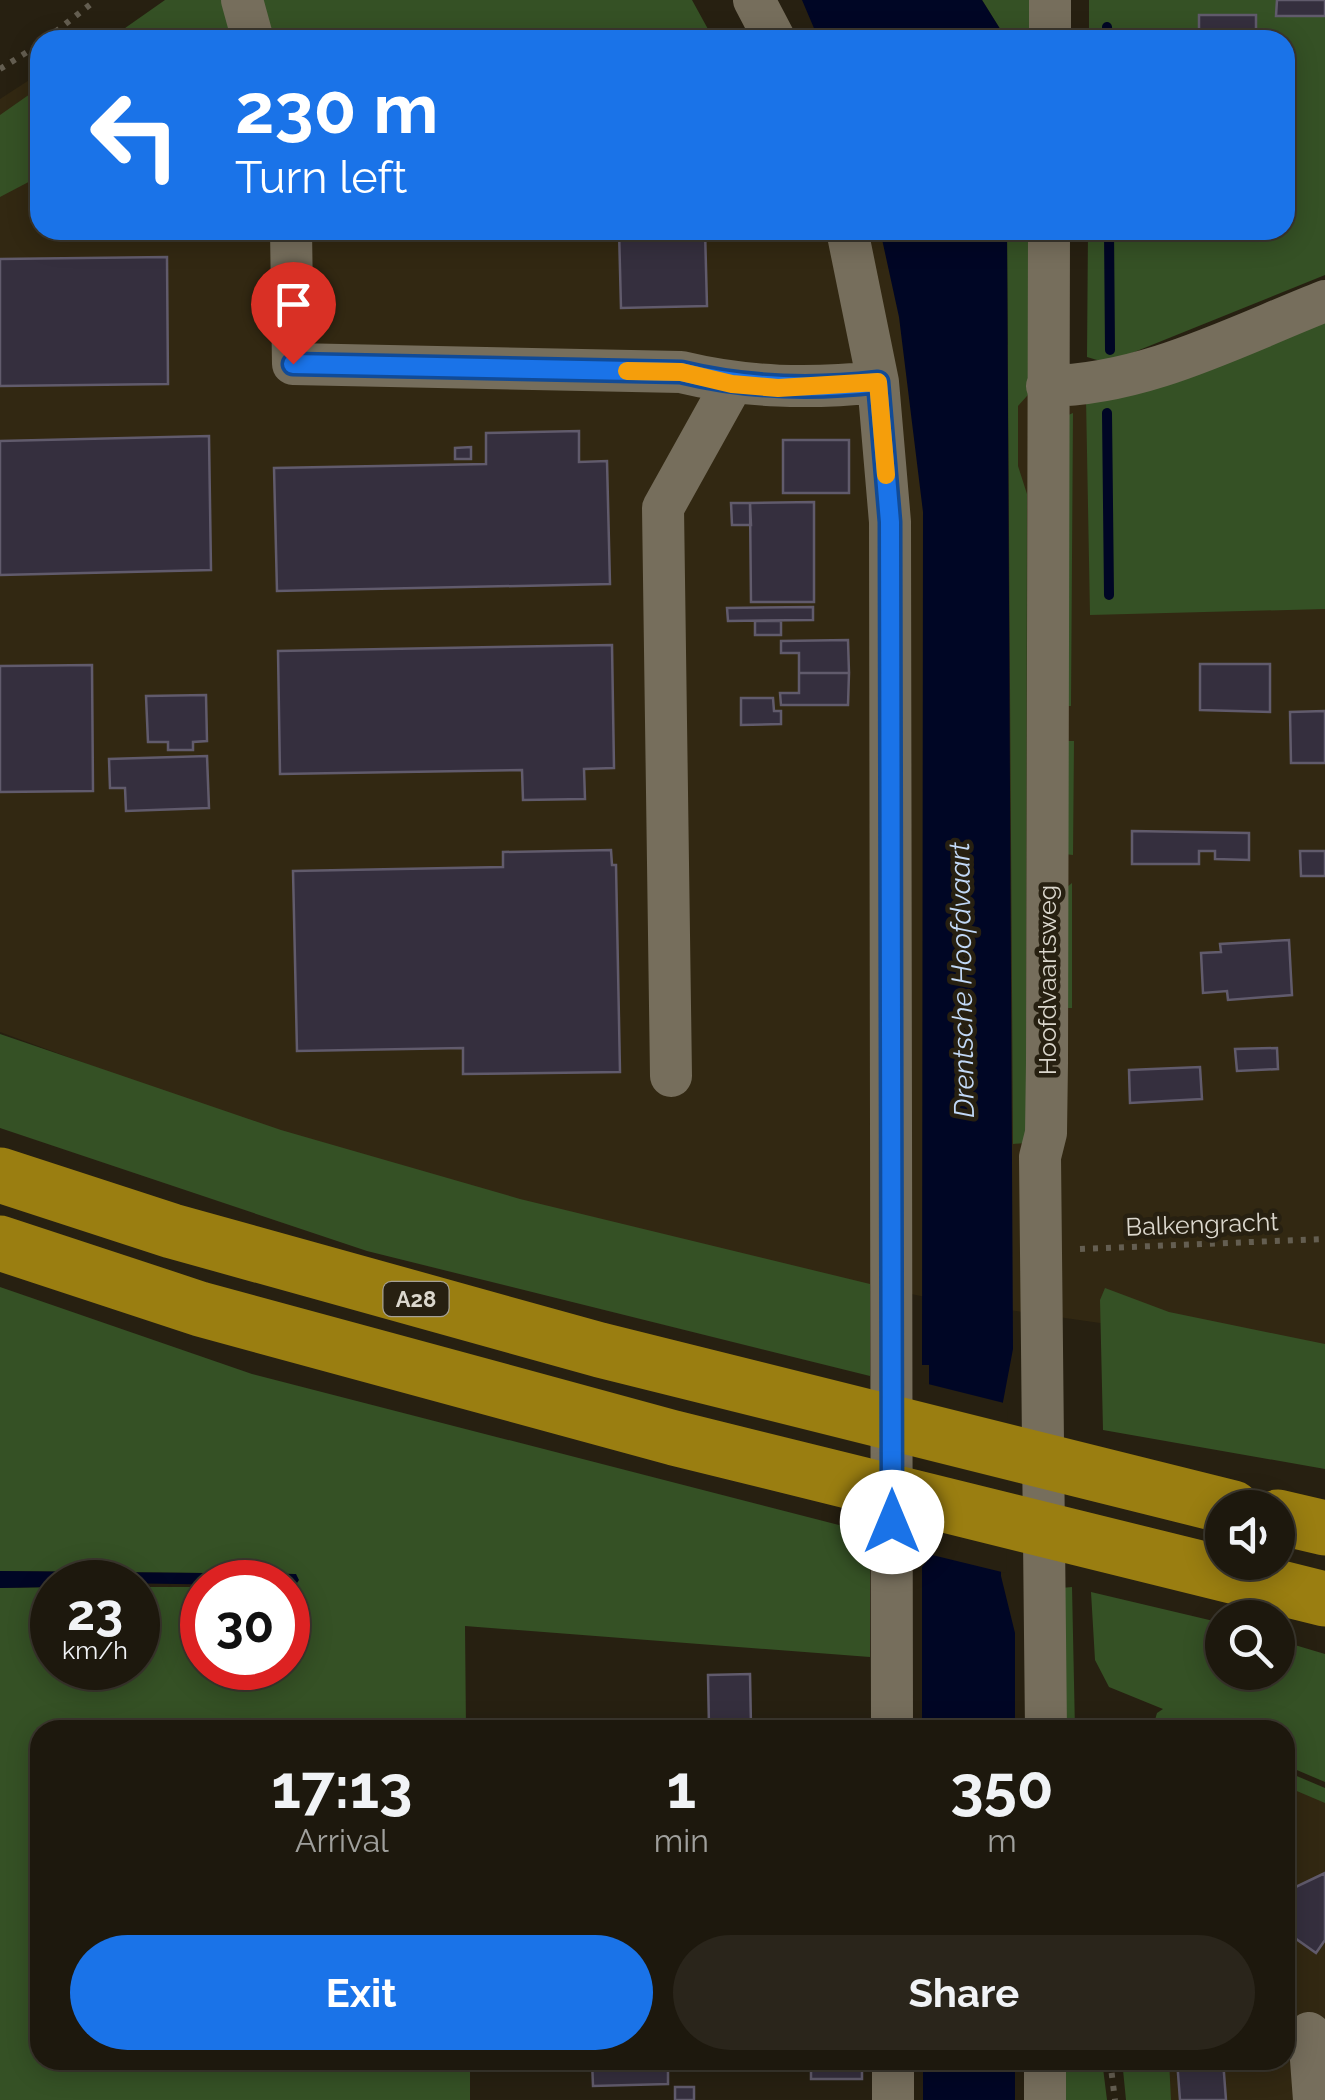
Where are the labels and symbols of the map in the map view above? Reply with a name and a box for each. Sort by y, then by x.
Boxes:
pin [251,262,336,365]
water label: Drentsche Hoofdvaart [943,841,981,1118]
street label: Hoofdvaartsweg [1032,885,1062,1075]
street label: Balkengracht [1125,1206,1280,1242]
road number: A28 [384,1282,448,1316]
position arrow [840,1470,944,1574]
speed limit sign: 30 [180,1560,310,1690]

